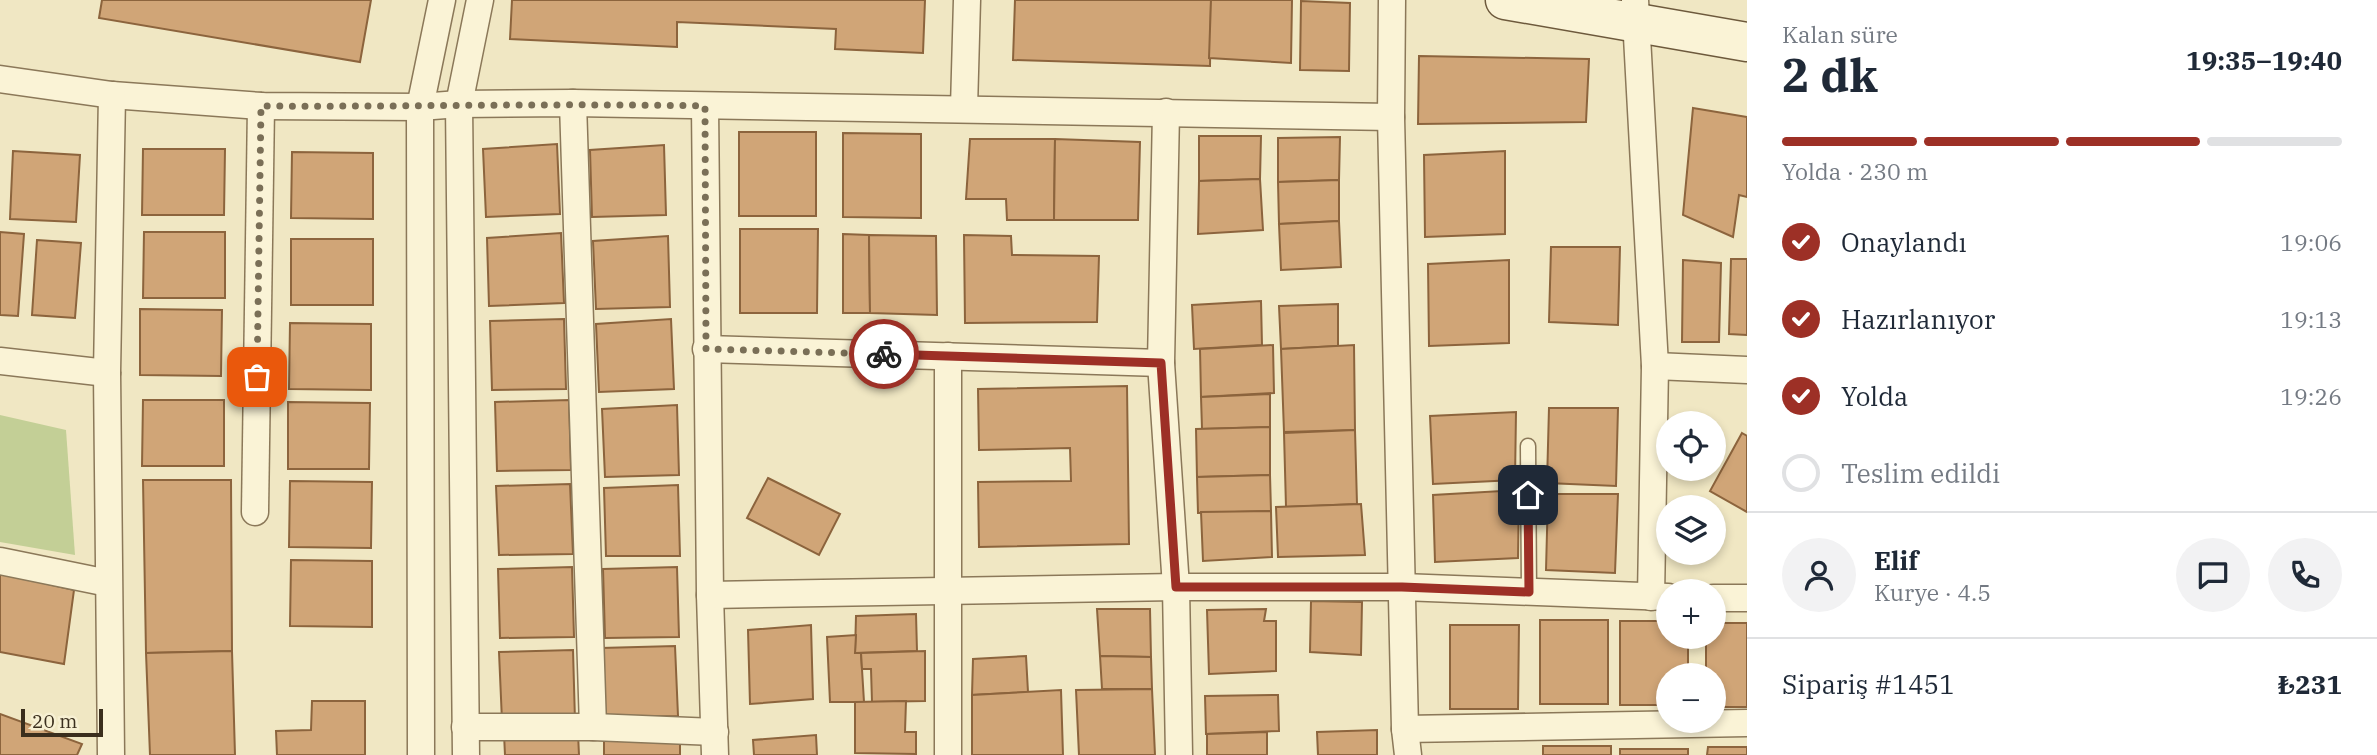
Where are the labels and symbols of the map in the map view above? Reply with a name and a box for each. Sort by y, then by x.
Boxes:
courier [849,319,919,389]
pin [227,347,287,407]
pin [1498,465,1558,525]
scale bar [21,706,103,738]

